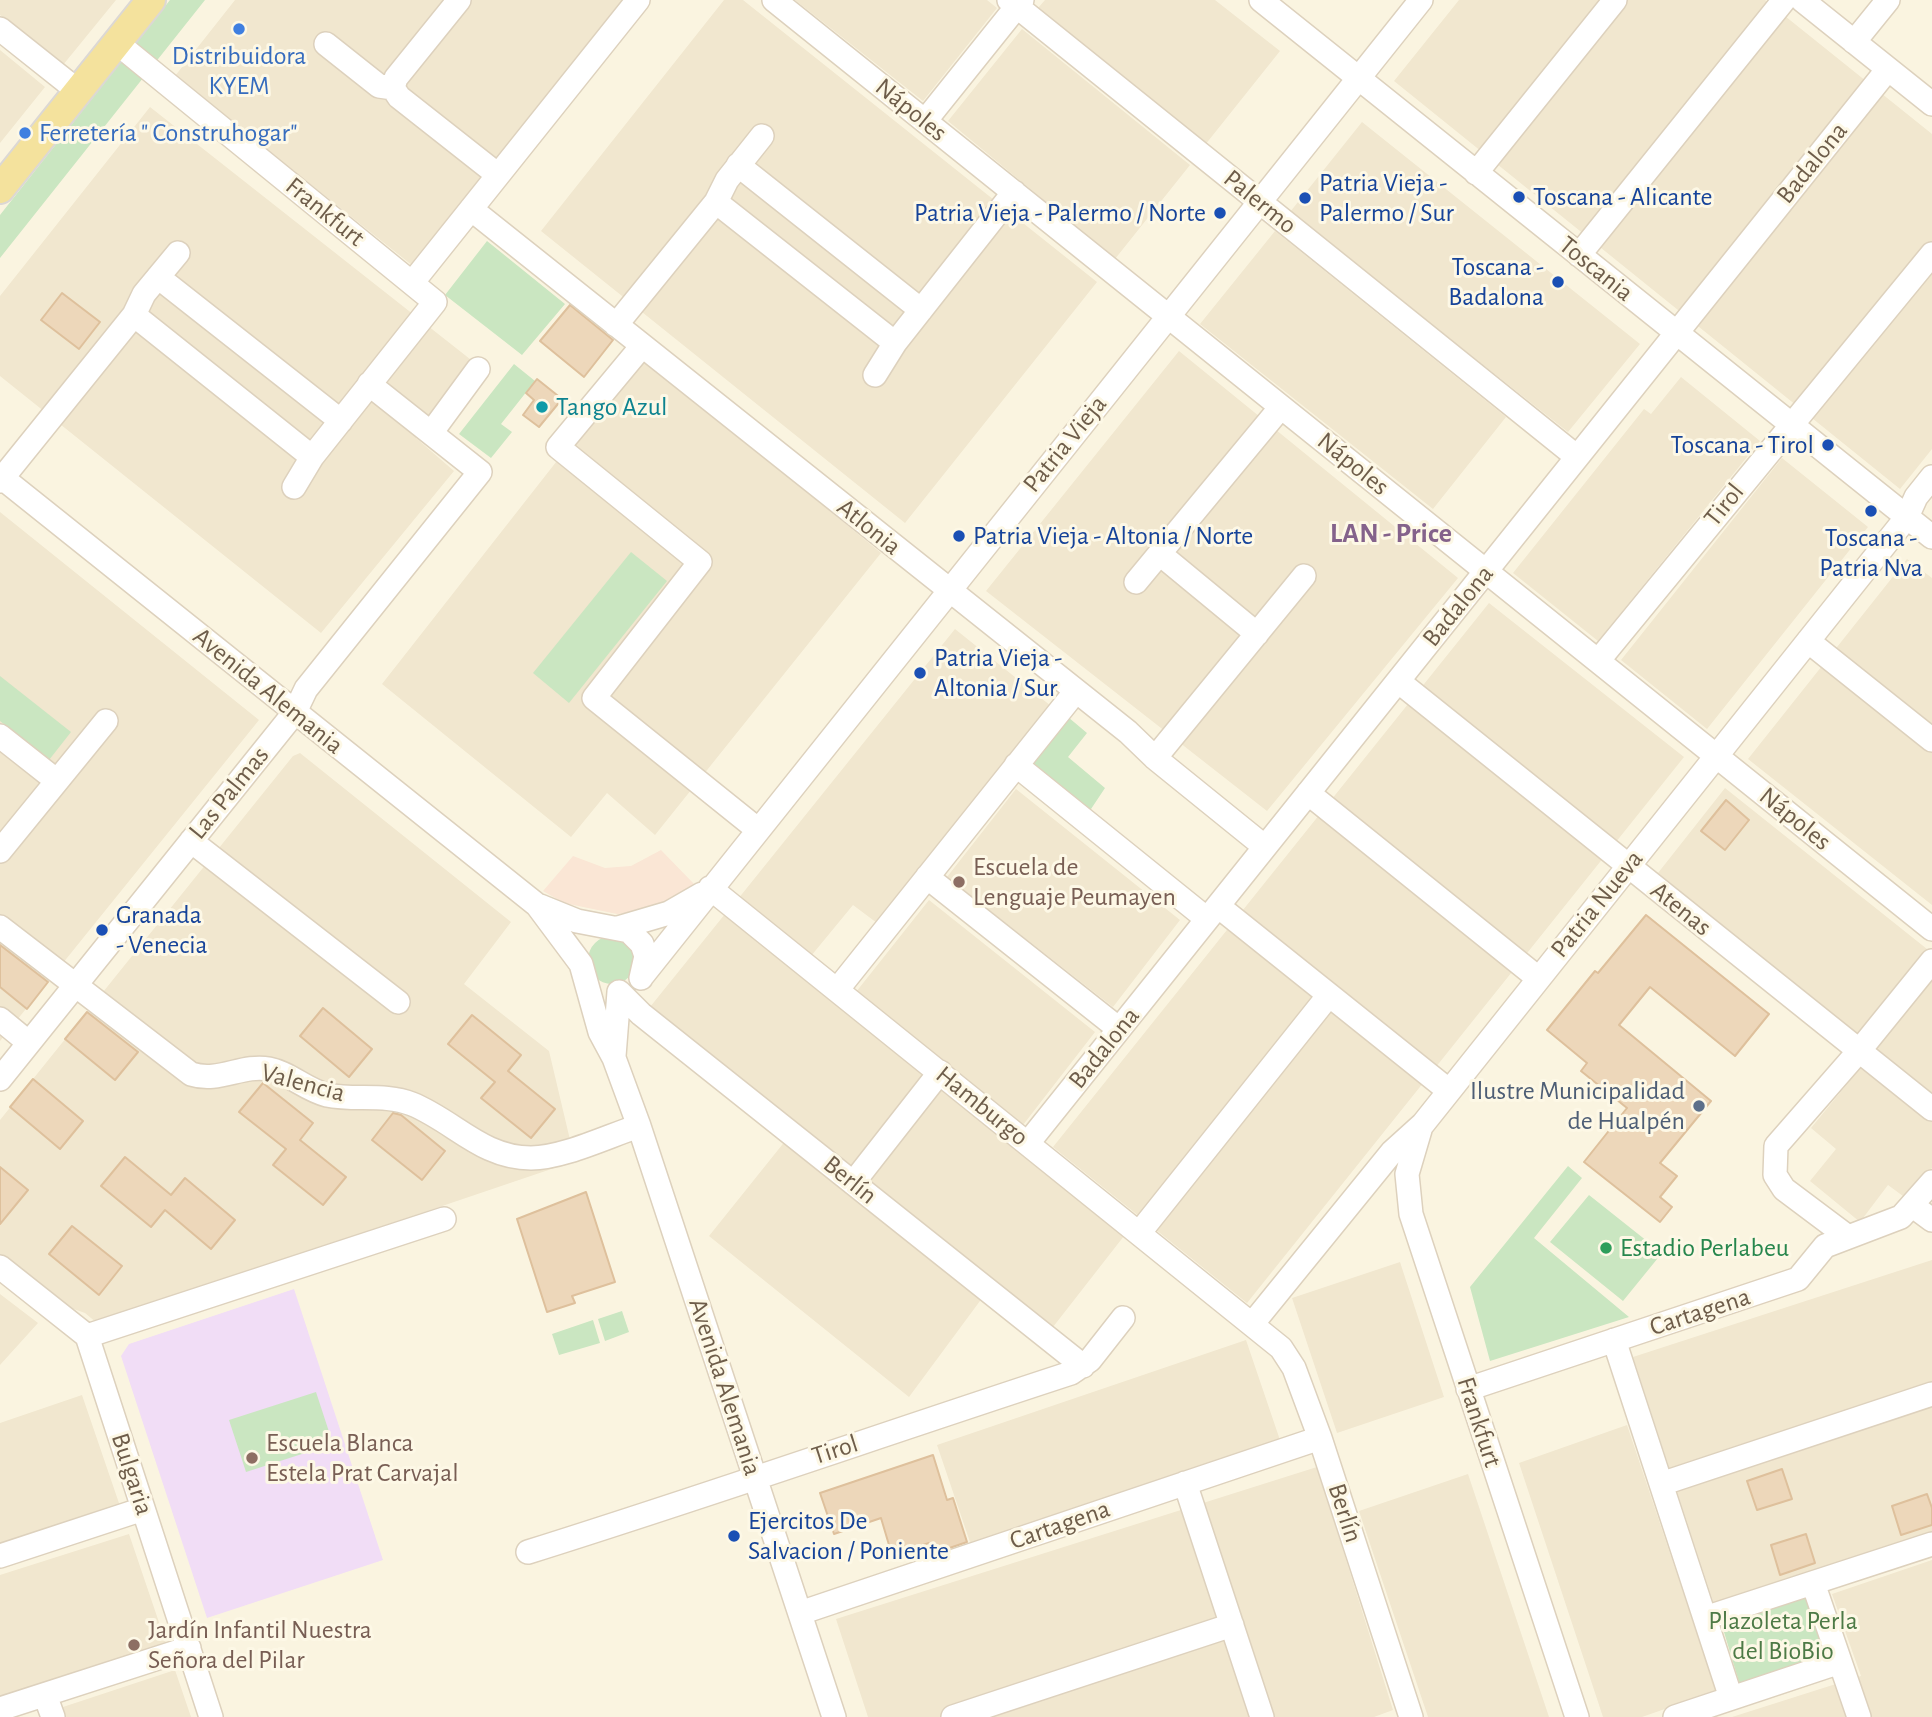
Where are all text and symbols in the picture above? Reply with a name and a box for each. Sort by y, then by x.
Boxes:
marker: Distribuidora KYEM [231,21,247,37]
place label: Distribuidora KYEM [172,40,306,102]
street label: Nápoles [869,72,953,148]
street label: Badalona [1770,116,1854,210]
place label: Ferretería " Construhogar" [39,117,298,149]
marker: Ferretería " Construhogar" [17,125,33,141]
street label: Palermo [1217,163,1303,241]
place label: Patria Vieja - Palermo / Sur [1319,167,1454,228]
street label: Frankfurt [279,171,371,253]
place label: Toscana - Alicante [1533,181,1712,213]
marker: Toscana - Alicante [1511,189,1527,205]
marker: Patria Vieja - Palermo / Sur [1297,190,1313,206]
place label: Patria Vieja - Palermo / Norte [914,197,1206,229]
marker: Patria Vieja - Palermo / Norte [1212,205,1228,221]
street label: Toscania [1553,230,1639,308]
place label: Toscana - Badalona [1448,251,1544,312]
marker: Toscana - Badalona [1550,274,1566,290]
street label: Patria Vieja [1016,389,1114,499]
place label: Tango Azul [556,391,667,423]
marker: Tango Azul [534,399,550,415]
street label: Nápoles [1311,426,1395,502]
place label: Toscana - Tirol [1671,429,1814,461]
marker: Toscana - Tirol [1820,437,1836,453]
street label: Tirol [1697,477,1751,533]
street label: Atlonia [831,492,907,562]
marker: Toscana - Patria Nva [1863,503,1879,519]
district label: LAN - Price [1330,517,1452,551]
place label: Patria Vieja - Altonia / Norte [973,520,1253,552]
place label: Toscana - Patria Nva [1819,522,1923,584]
marker: Patria Vieja - Altonia / Norte [951,528,967,544]
street label: Badalona [1416,559,1500,653]
street label: Avenida Alemania [187,621,349,761]
place label: Patria Vieja - Altonia / Sur [934,642,1062,704]
marker: Patria Vieja - Altonia / Sur [912,665,928,681]
street label: Las Palmas [182,740,276,846]
street label: Nápoles [1753,781,1837,857]
street label: Patria Nueva [1544,844,1650,964]
place label: Escuela de Lenguaje Peumayen [973,851,1176,912]
marker: Escuela de Lenguaje Peumayen [951,874,967,890]
street label: Atenas [1644,875,1718,943]
place label: Granada - Venecia [116,899,207,960]
marker: Granada - Venecia [94,922,110,938]
street label: Badalona [1062,1001,1146,1095]
street label: Valencia [258,1057,348,1109]
street label: Hamburgo [929,1059,1035,1153]
place label: Ilustre Municipalidad de Hualpén [1470,1075,1685,1136]
marker: Ilustre Municipalidad de Hualpén [1691,1098,1707,1114]
street label: Berlín [817,1149,883,1211]
place label: Estadio Perlabeu [1620,1232,1789,1264]
marker: Estadio Perlabeu [1598,1240,1614,1256]
street label: Cartagena [1646,1281,1754,1343]
street label: Avenida Alemania [682,1295,768,1479]
street label: Frankfurt [1450,1373,1508,1471]
place label: Escuela Blanca Estela Prat Carvajal [266,1427,459,1488]
street label: Tirol [808,1428,862,1472]
street label: Bulgaria [104,1429,160,1519]
marker: Escuela Blanca Estela Prat Carvajal [244,1450,260,1466]
street label: Berlín [1321,1480,1369,1546]
street label: Cartagena [1006,1493,1114,1557]
place label: Ejercitos De Salvacion / Poniente [748,1505,949,1566]
marker: Ejercitos De Salvacion / Poniente [726,1528,742,1544]
park label: Plazoleta Perla del BioBio [1708,1605,1858,1666]
place label: Jardín Infantil Nuestra Señora del Pilar [148,1614,372,1676]
marker: Jardín Infantil Nuestra Señora del Pilar [126,1637,142,1653]

